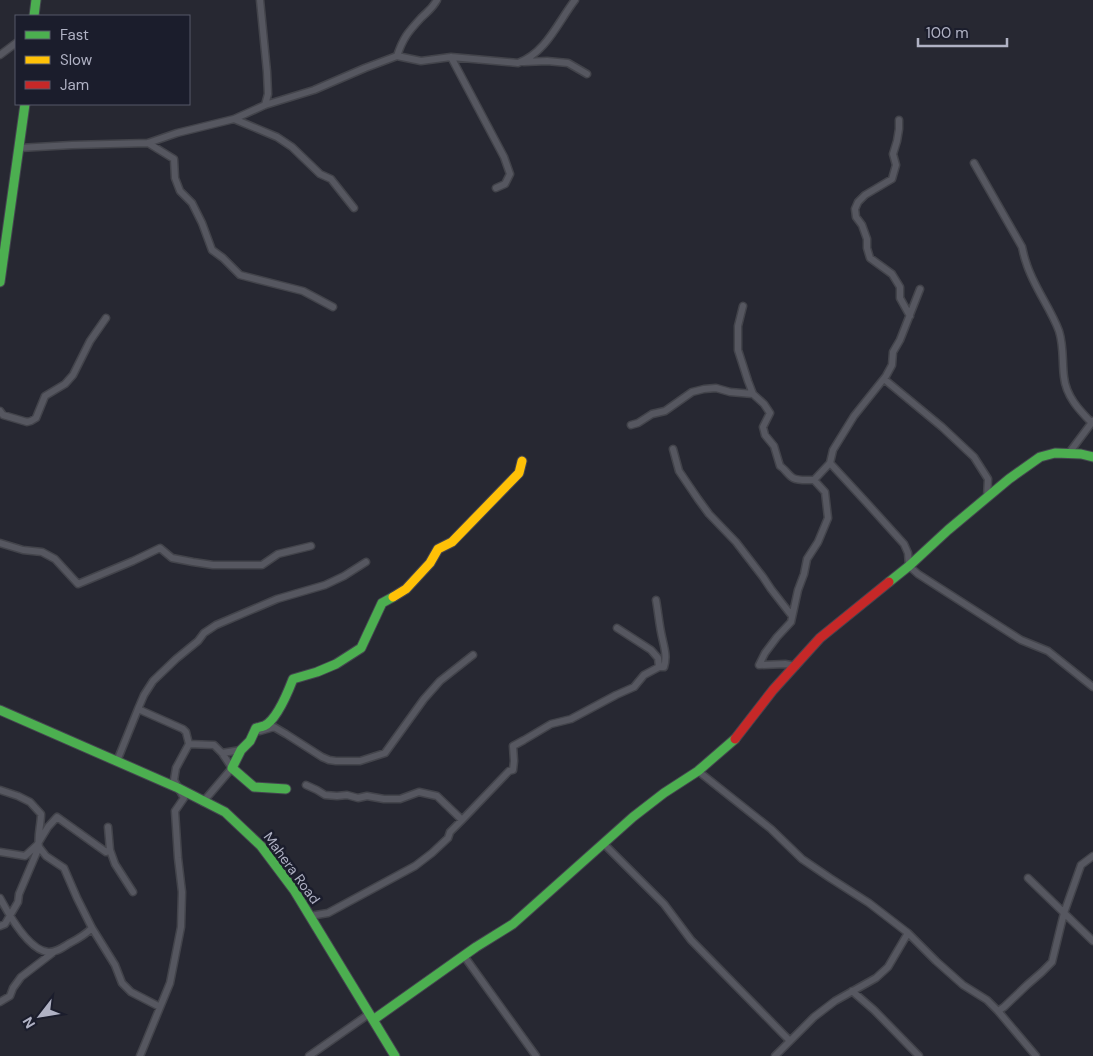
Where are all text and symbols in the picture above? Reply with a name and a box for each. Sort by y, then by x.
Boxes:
legend [15,15,190,105]
scale bar [918,15,1007,47]
text: 100 m [926,23,969,43]
text: Fast [60,25,89,45]
text: Slow [60,50,93,70]
text: Jam [60,75,89,95]
street label: Mahera Road [260,829,324,907]
north arrow [15,991,65,1041]
text: N [19,1014,39,1032]

